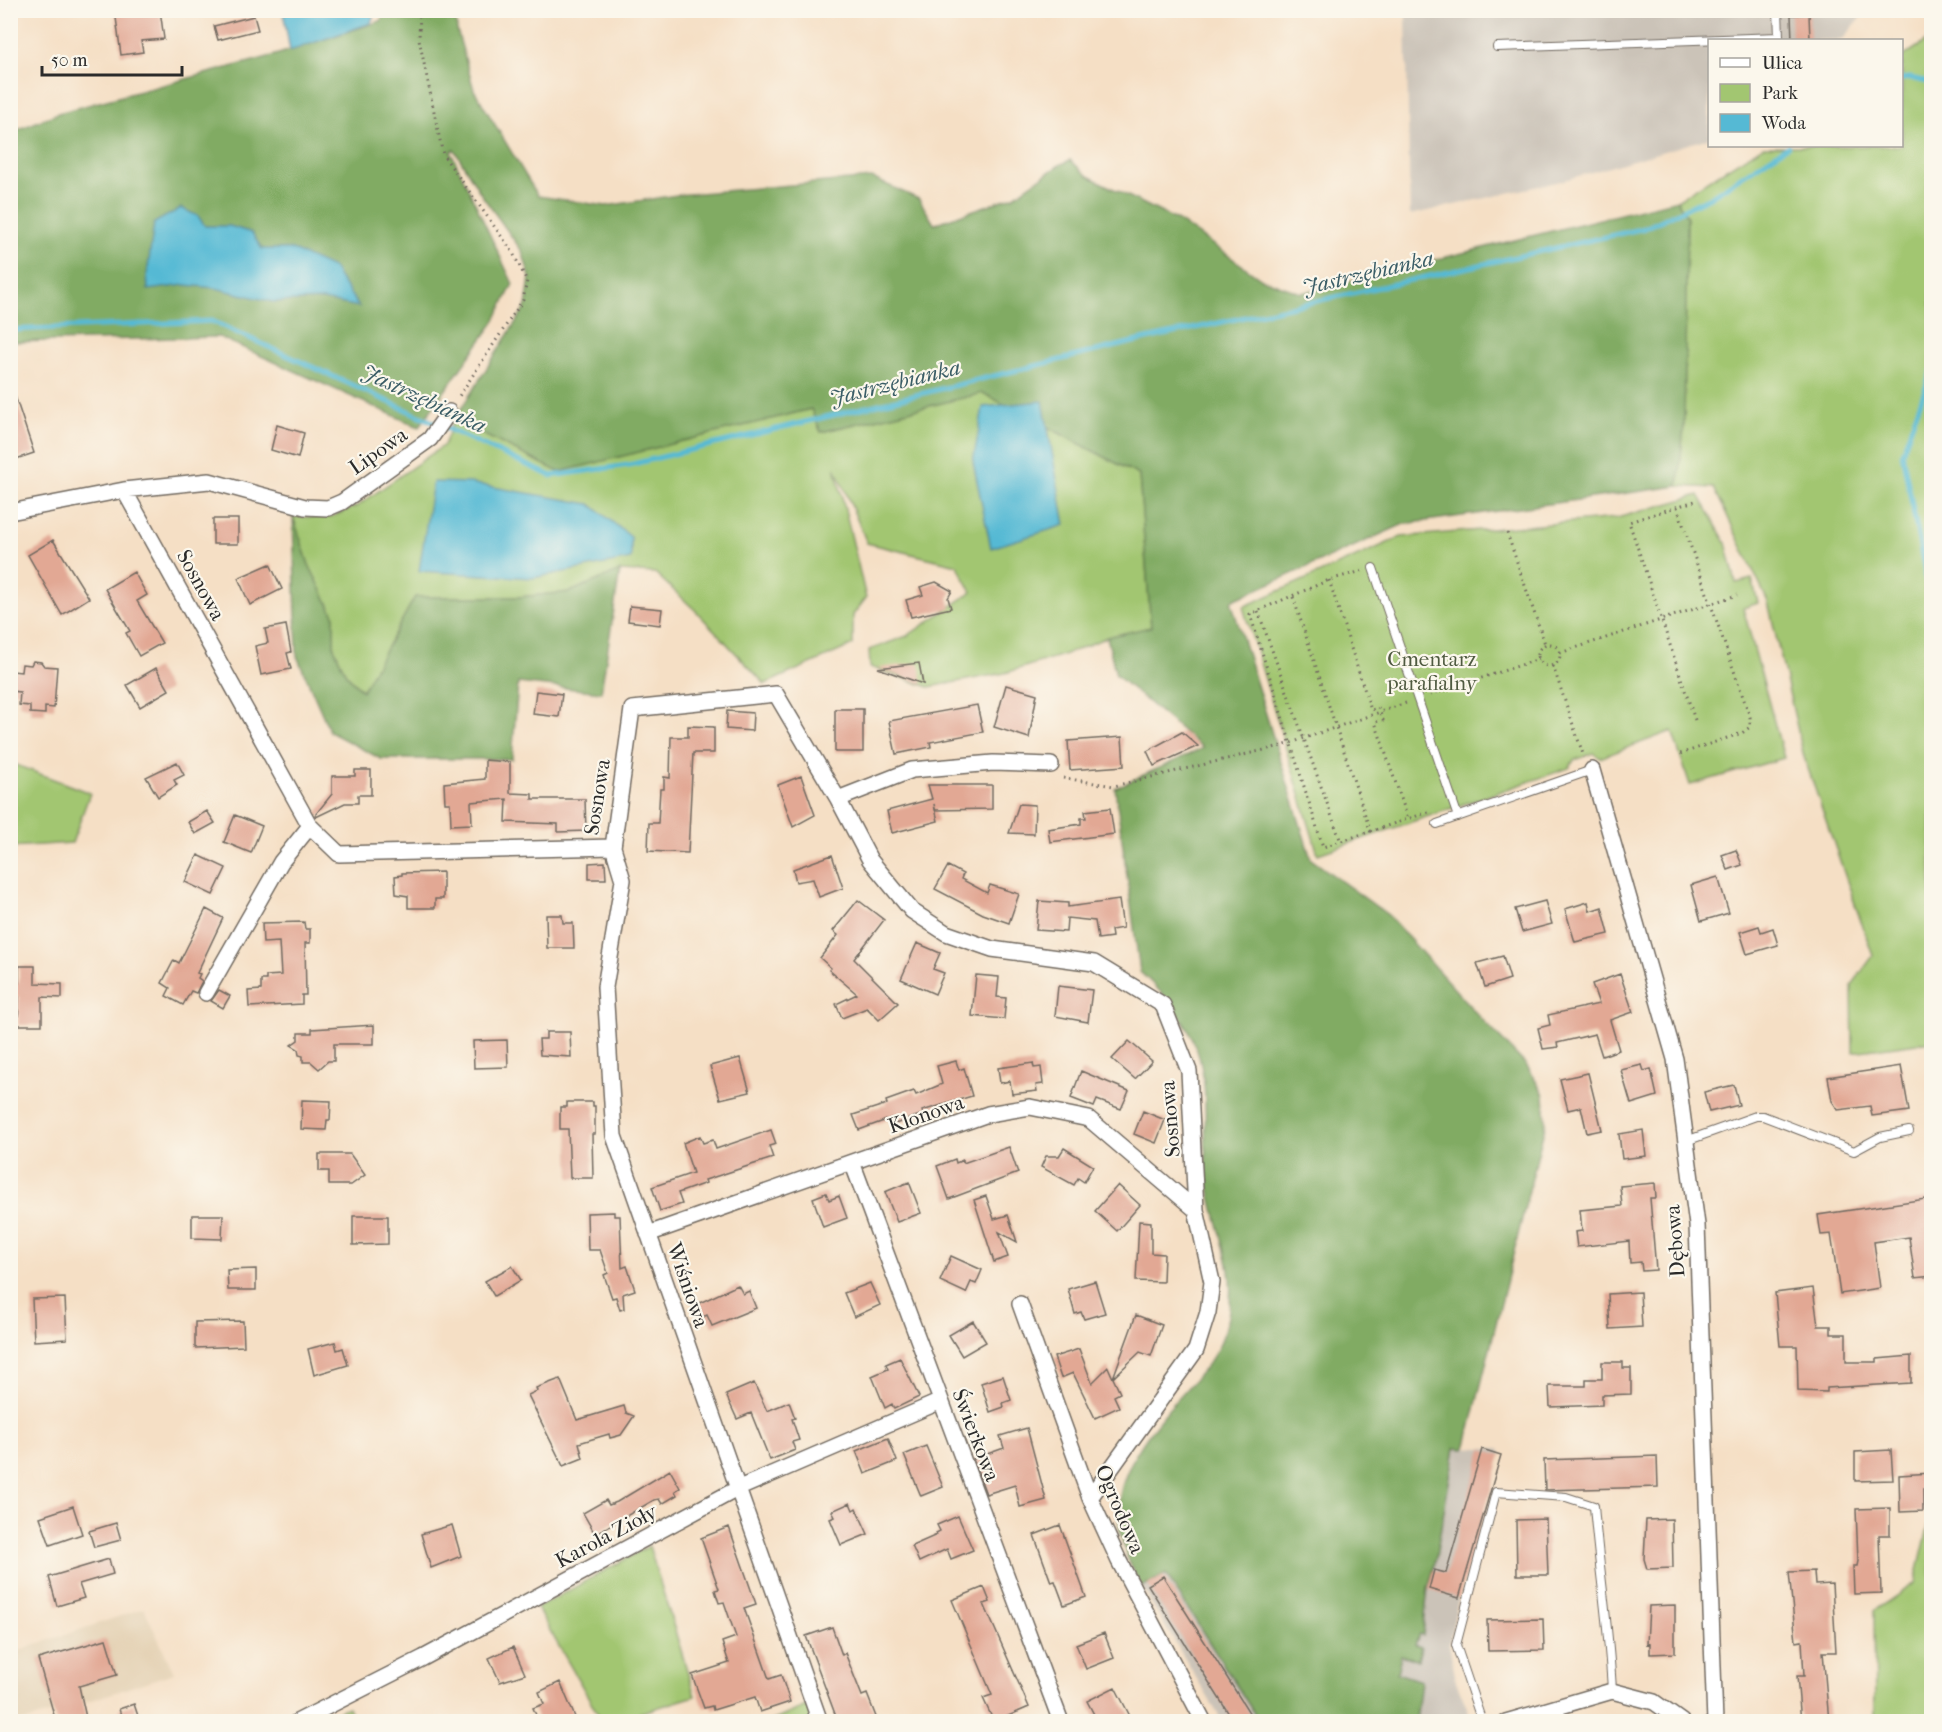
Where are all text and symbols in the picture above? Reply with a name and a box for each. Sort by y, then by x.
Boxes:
scale bar [42,39,182,77]
legend [1708,39,1903,147]
text: 50 m [51,50,88,71]
text: Ulica [1762,53,1803,74]
text: Park [1762,83,1799,104]
text: Woda [1761,113,1806,134]
water label: Jastrzębianka [1300,245,1436,301]
water label: Jastrzębianka [827,354,963,412]
water label: Jastrzębianka [358,359,490,439]
street label: Lipowa [344,422,412,480]
street label: Sosnowa [172,546,230,625]
park label: Cmentarz parafialny [1386,647,1478,695]
street label: Sosnowa [579,757,615,837]
street label: Sosnowa [1155,1080,1185,1158]
street label: Klonowa [885,1090,967,1138]
street label: Dębowa [1660,1204,1690,1278]
street label: Wiśniowa [662,1239,714,1331]
street label: Świerkowa [947,1385,1005,1485]
street label: Ogrodowa [1091,1461,1150,1557]
street label: Karola Zioły [551,1499,662,1573]

